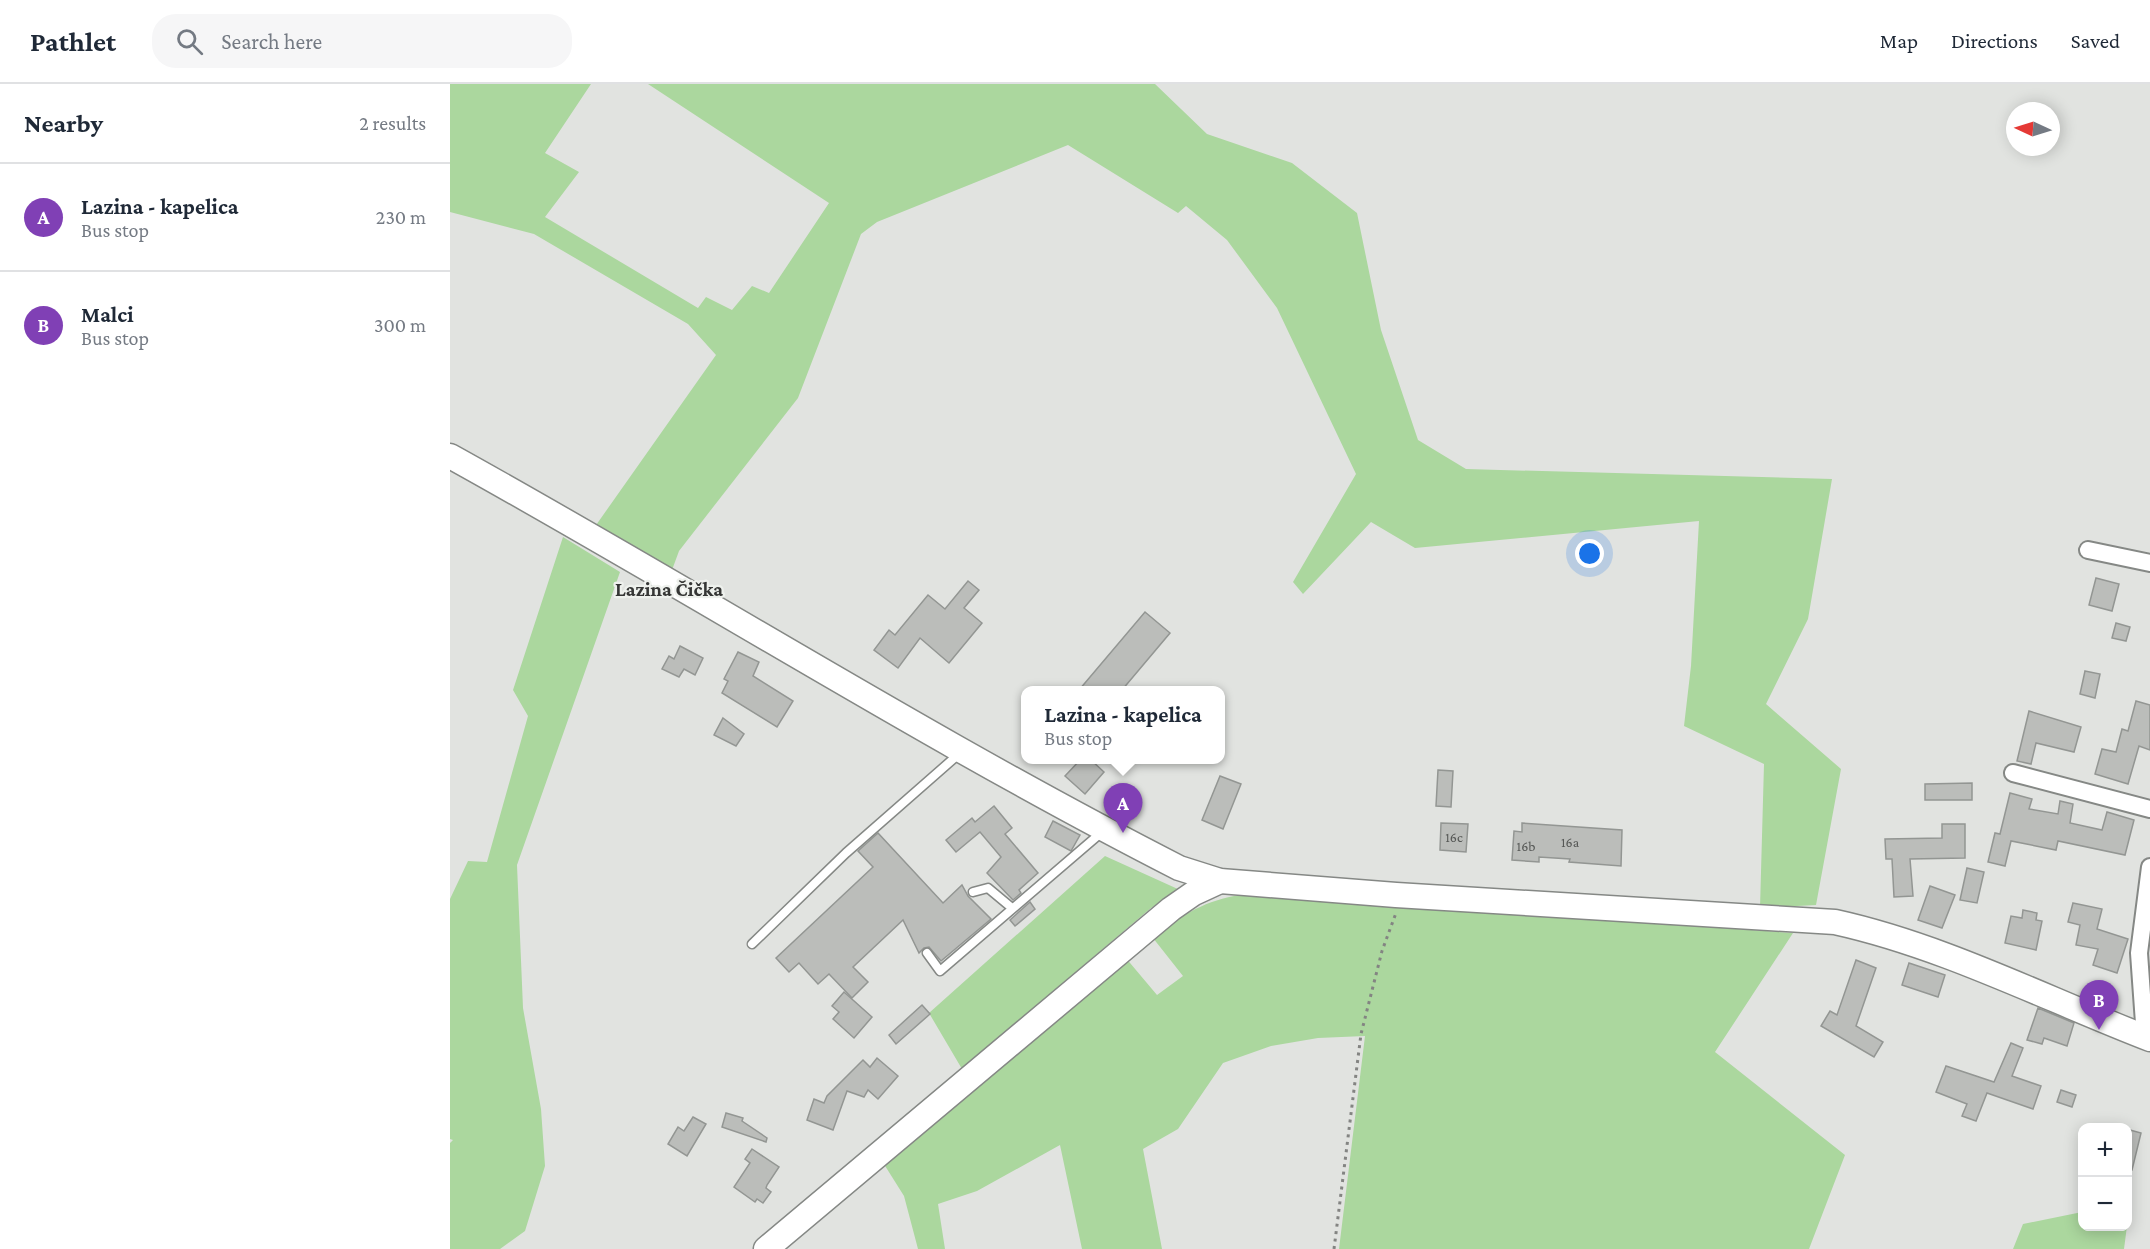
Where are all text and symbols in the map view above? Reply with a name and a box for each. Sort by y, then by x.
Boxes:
search box [152,14,572,68]
icon: search [173,25,206,58]
text: Pathlet [30,26,116,57]
text: Search here [221,29,322,54]
text: Map [1880,29,1918,53]
text: Directions [1951,29,2038,53]
text: Saved [2071,29,2120,53]
north arrow [2006,102,2060,156]
text: Nearby [24,109,103,138]
text: 2 results [359,112,426,134]
text: Lazina - kapelica [81,194,239,219]
text: A [38,206,49,228]
text: 230 m [376,206,426,228]
text: Bus stop [81,219,149,241]
text: Malci [81,302,134,327]
text: B [38,314,49,336]
text: 300 m [374,314,426,336]
text: Bus stop [81,327,149,349]
your location [1575,539,1604,568]
district label: Lazina Čička [615,578,723,600]
popup [1021,686,1225,764]
text: Lazina - kapelica [1044,702,1202,727]
text: Bus stop [1044,727,1112,749]
pin: A [1104,784,1142,833]
house number: 16c [1445,829,1463,845]
house number: 16a [1561,834,1580,850]
house number: 16b [1517,838,1535,854]
pin: B [2080,980,2118,1030]
map controls [2078,1123,2132,1231]
button: + [2078,1123,2132,1177]
button: − [2078,1177,2132,1231]

